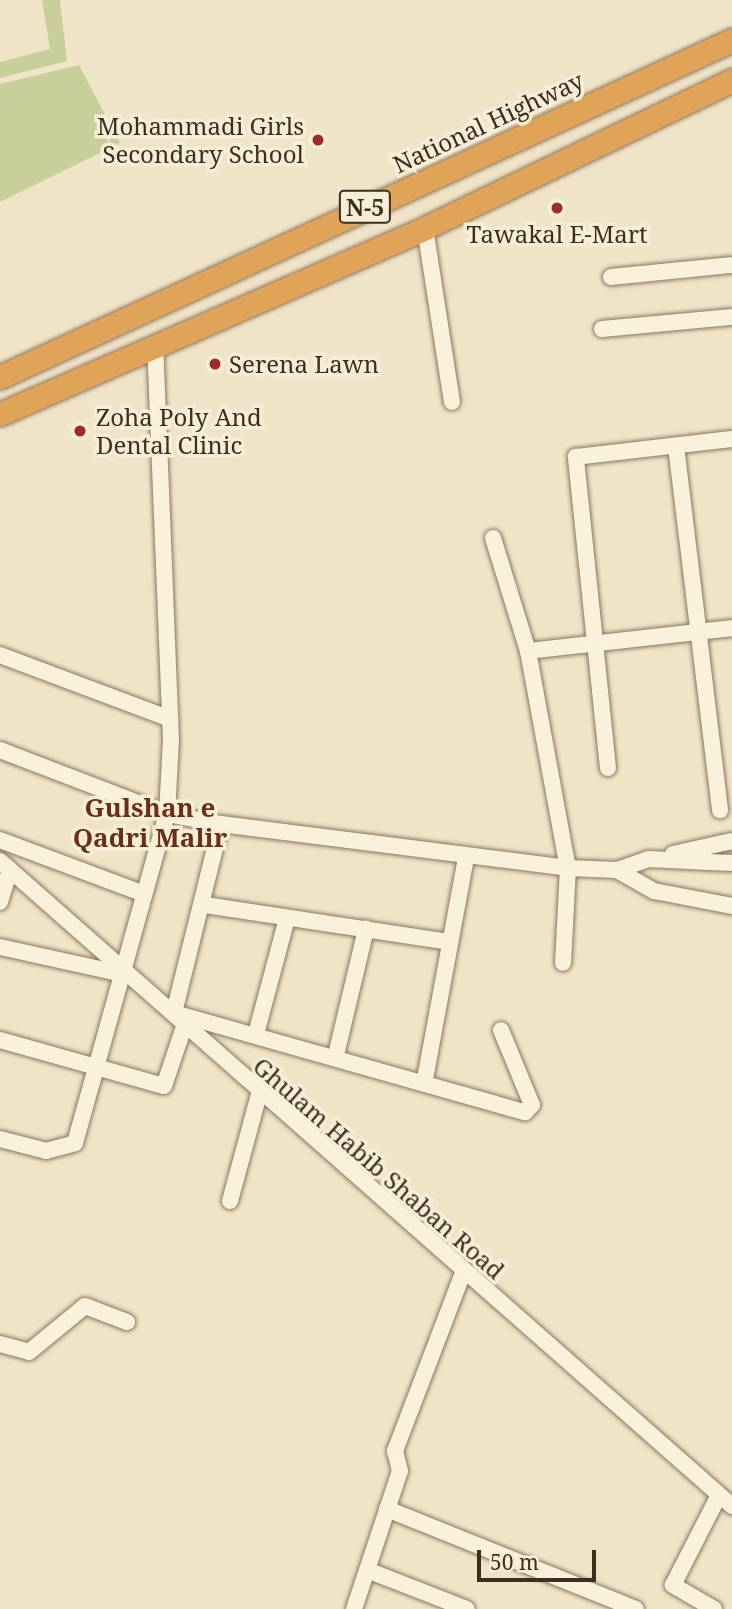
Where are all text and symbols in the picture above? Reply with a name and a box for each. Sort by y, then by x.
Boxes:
street label: National Highway [388,65,588,179]
place label: Mohammadi Girls Secondary School [97,112,304,168]
marker: Mohammadi Girls Secondary School [310,132,326,148]
road number: N-5 [339,188,391,227]
marker: Tawakal E-Mart [549,200,565,216]
place label: Tawakal E-Mart [466,220,648,248]
place label: Serena Lawn [229,350,379,378]
marker: Serena Lawn [207,356,223,372]
place label: Zoha Poly And Dental Clinic [96,403,262,459]
marker: Zoha Poly And Dental Clinic [70,421,90,441]
district label: Gulshan e Qadri Malir [73,792,227,854]
street label: Ghulam Habib Shaban Road [248,1051,510,1285]
scale bar [480,1536,599,1580]
text: 50 m [490,1548,539,1576]

